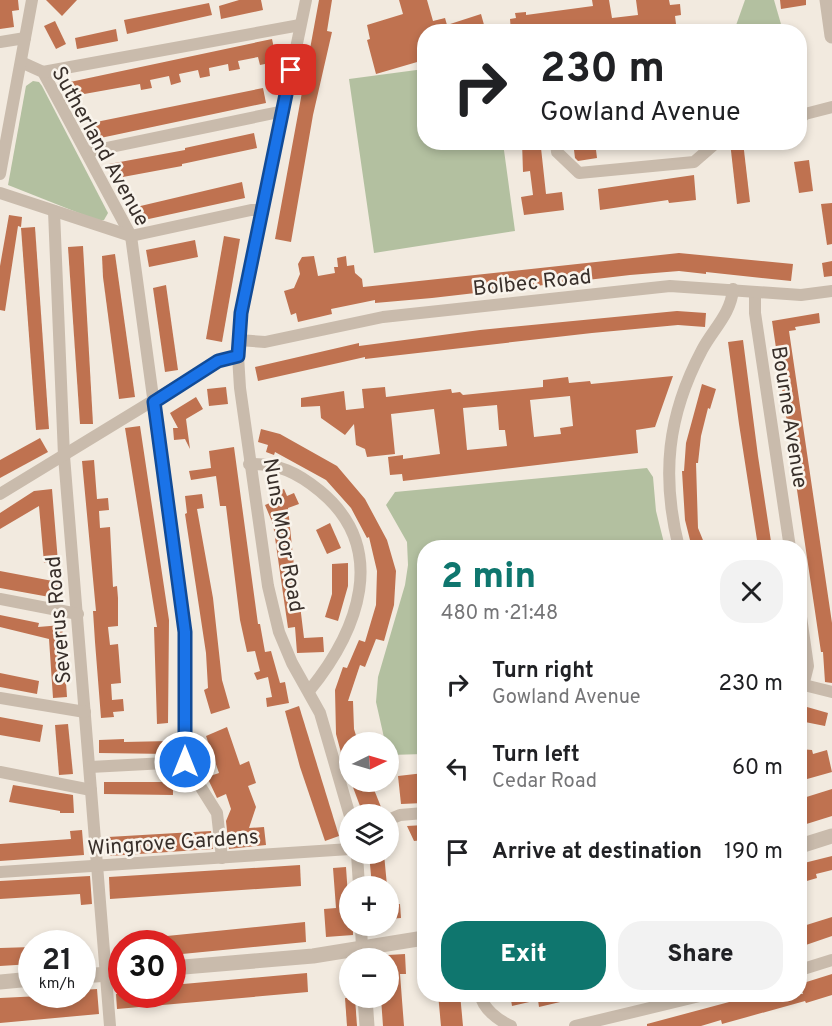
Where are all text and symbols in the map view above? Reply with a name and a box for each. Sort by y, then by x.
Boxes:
pin [265,44,316,95]
text: 230 m [540,44,665,97]
icon: right [441,48,519,126]
icon: arrive [274,53,307,86]
street label: Sutherland Avenue [45,62,155,231]
text: Gowland Avenue [540,96,741,130]
street label: Bolbec Road [472,264,593,303]
street label: Bourne Avenue [764,344,813,490]
street label: Nuns Moor Road [256,456,309,614]
street label: Severus Road [40,555,79,685]
text: 2 min [441,555,536,601]
button: close [720,560,783,623]
text: 480 m · 21:48 [441,601,558,627]
text: Turn right [492,658,594,685]
icon: right [441,668,474,701]
text: 230 m [719,671,783,698]
text: Gowland Avenue [492,685,641,711]
position arrow [153,730,217,794]
north arrow [339,732,399,792]
map controls [339,732,399,1008]
text: Turn left [492,742,580,769]
icon: left [441,752,474,785]
text: 60 m [732,755,783,782]
text: Cedar Road [492,769,597,795]
button: layers [339,804,399,864]
street label: Wingrove Gardens [87,824,260,863]
icon: arrive [441,836,474,869]
text: Arrive at destination [492,839,702,866]
text: 190 m [724,839,783,866]
button: + [339,876,399,936]
button: Exit [441,921,606,990]
button: Share [618,921,783,990]
speed limit sign: 30 [108,930,186,1008]
text: 21 [42,943,72,980]
button: − [339,948,399,1008]
text: km/h [39,975,75,994]

